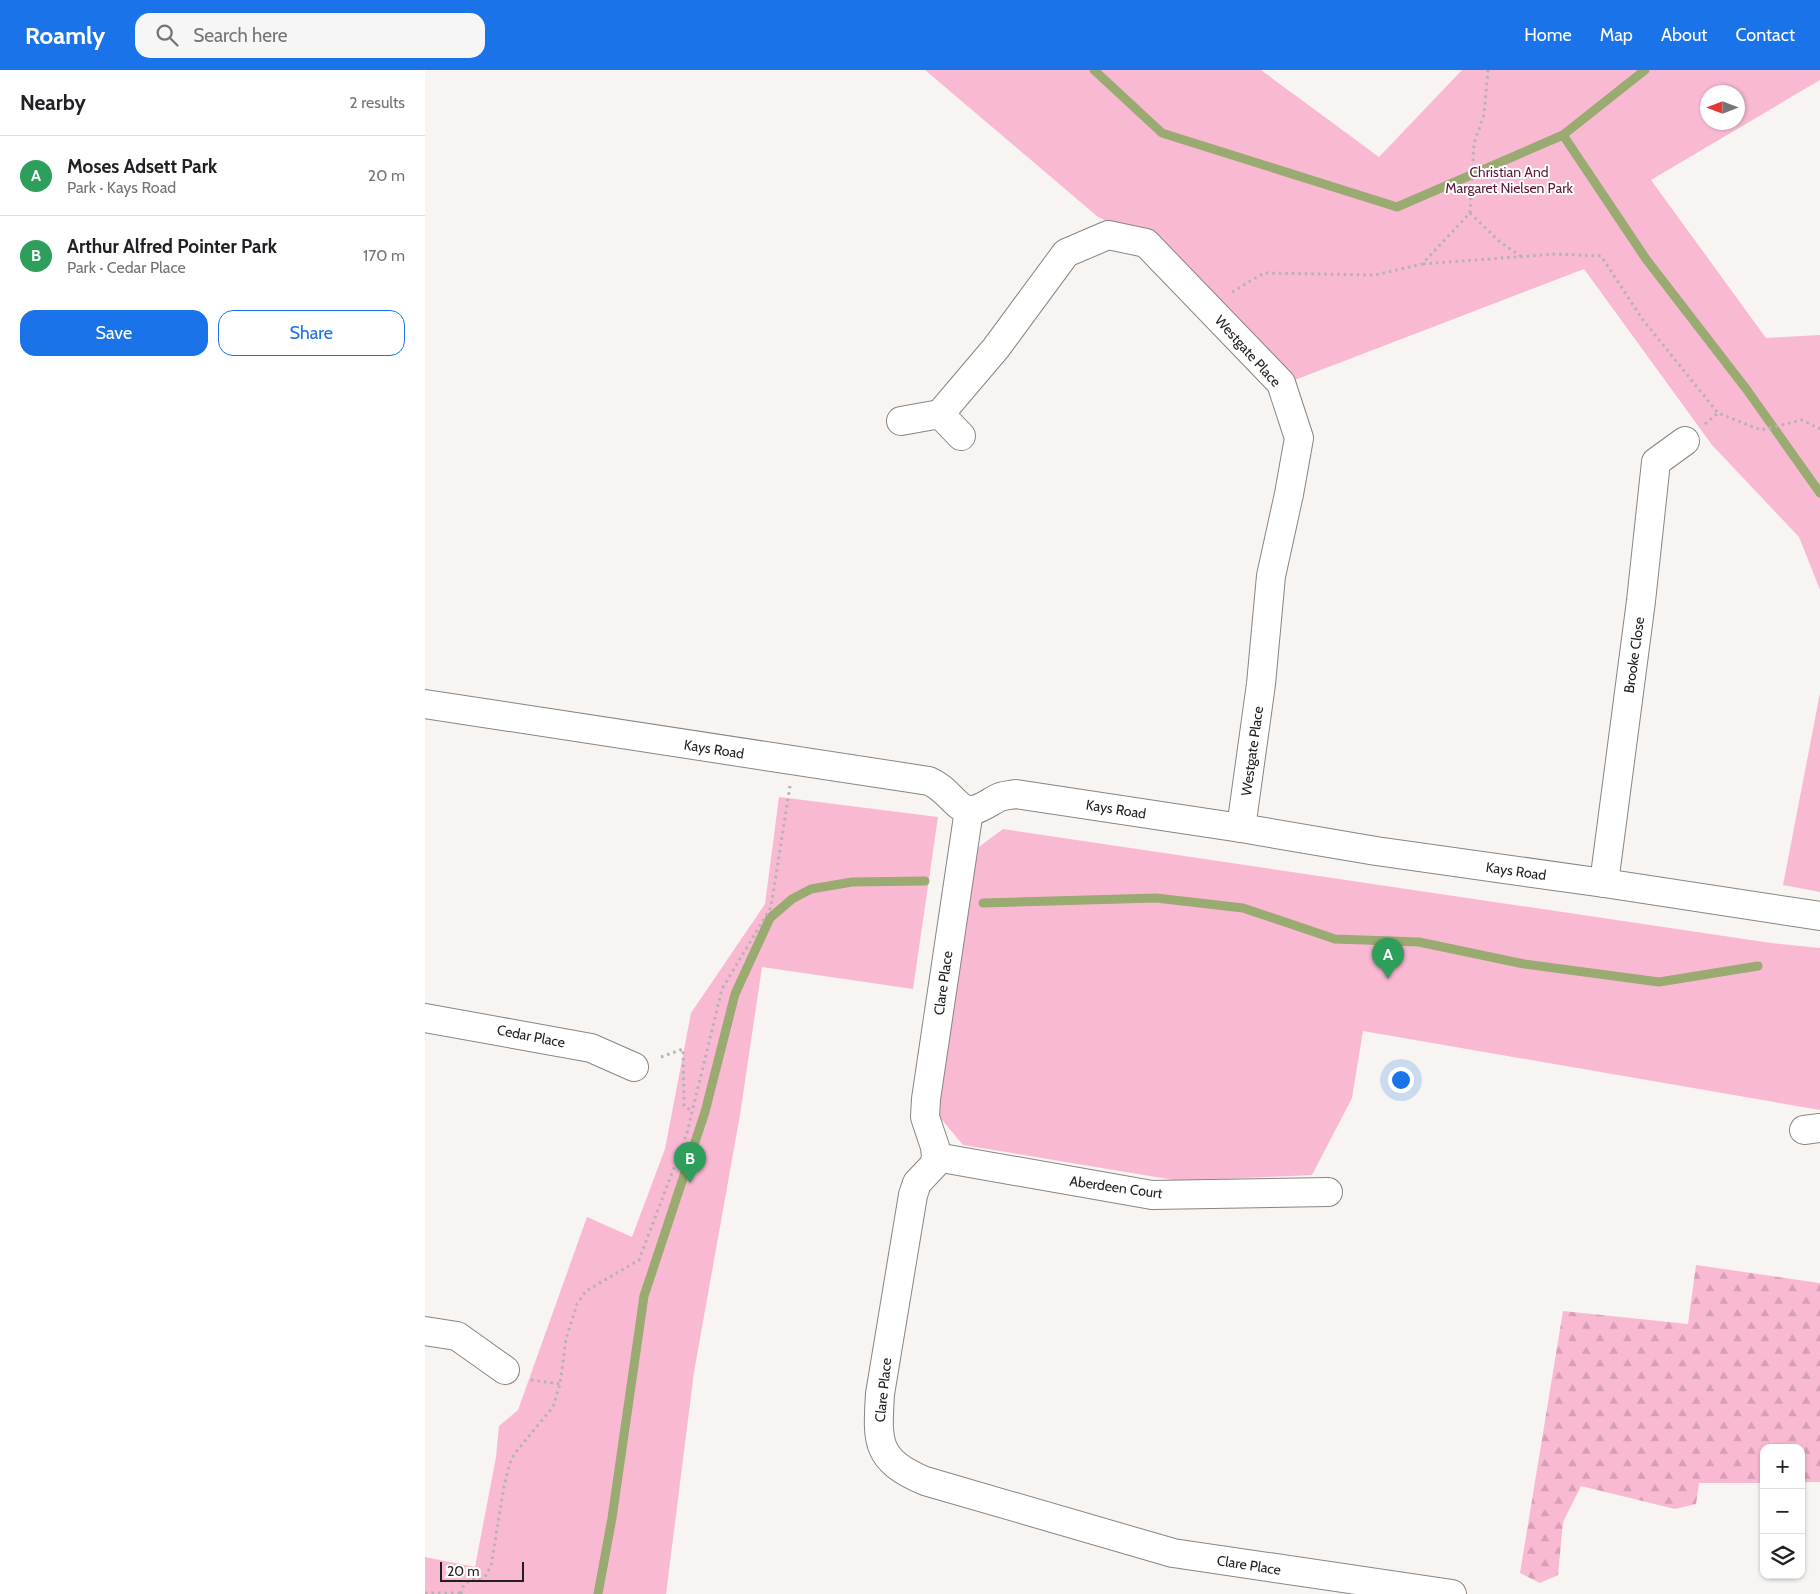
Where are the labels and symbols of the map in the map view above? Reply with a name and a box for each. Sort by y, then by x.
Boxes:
north arrow [1700,85,1745,130]
park label: Christian And Margaret Nielsen Park [1445,163,1574,197]
street label: Westgate Place [1211,311,1285,391]
street label: Brooke Close [1620,616,1648,694]
street label: Westgate Place [1237,705,1267,797]
street label: Kays Road [683,735,745,763]
street label: Kays Road [1085,795,1147,823]
street label: Kays Road [1485,858,1547,884]
pin: A [1372,938,1404,979]
street label: Clare Place [930,950,956,1016]
street label: Cedar Place [495,1021,567,1051]
your location [1388,1067,1414,1093]
pin: B [674,1142,706,1183]
street label: Aberdeen Court [1068,1172,1164,1202]
street label: Clare Place [871,1357,895,1423]
street label: Clare Place [1216,1551,1282,1579]
scale bar [440,1559,524,1582]

